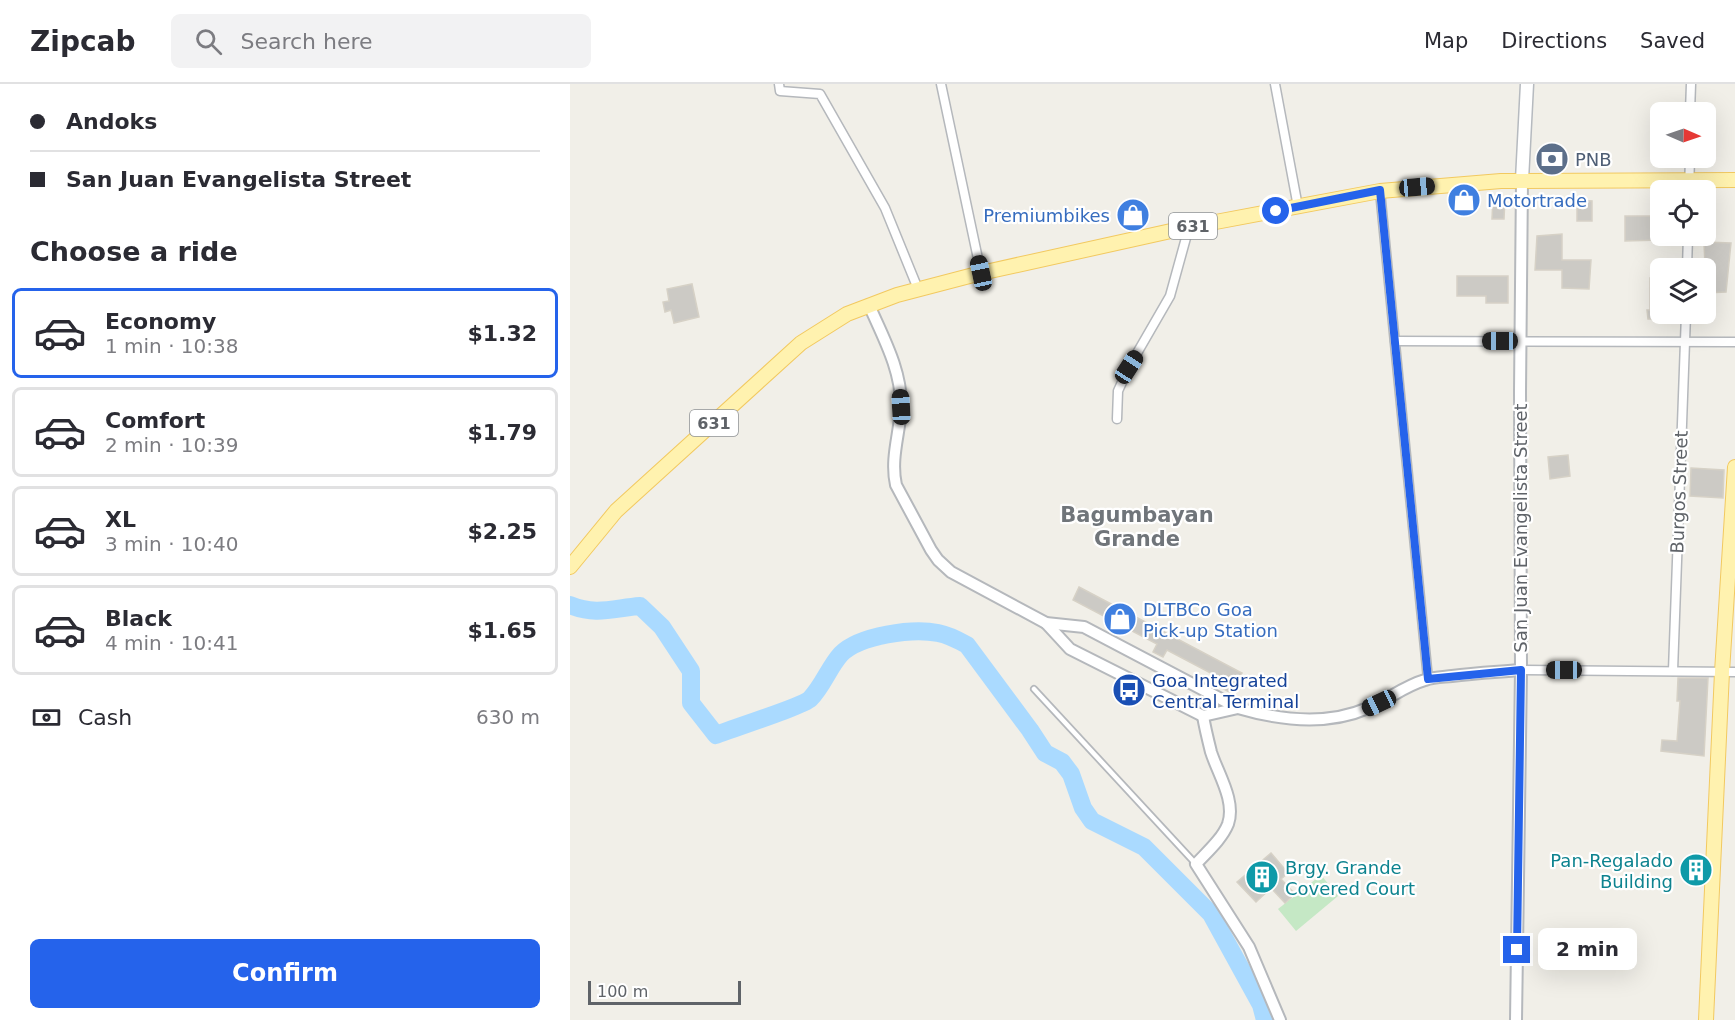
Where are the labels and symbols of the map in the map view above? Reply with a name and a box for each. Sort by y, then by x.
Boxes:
north arrow [1650,102,1716,168]
bank icon: PNB [1534,141,1570,177]
place label: PNB [1575,149,1612,170]
car [1398,176,1436,198]
shop icon: Motortrade [1446,182,1482,218]
place label: Motortrade [1487,190,1587,211]
shop icon: Premiumbikes [1115,197,1151,233]
route start [1262,197,1289,224]
place label: Premiumbikes [983,205,1110,226]
road number: 631 [1169,213,1217,239]
car [968,254,994,292]
car [1482,332,1518,350]
car [1112,347,1146,387]
car [891,389,911,425]
street label: San Juan Evangelista Street [1510,403,1531,653]
road number: 631 [690,410,738,436]
street label: Burgos Street [1666,430,1692,554]
district label: Bagumbayan Grande [1060,503,1214,551]
place label: DLTBCo Goa Pick-up Station [1143,599,1278,641]
shop icon: DLTBCo Goa Pick-up Station [1102,601,1138,637]
car [1546,661,1582,679]
place label: Goa Integrated Central Terminal [1152,670,1299,712]
bus stop icon: Goa Integrated Central Terminal [1111,672,1147,708]
car [1359,687,1399,719]
place label: Pan-Regalado Building [1550,850,1673,892]
building icon: Pan-Regalado Building [1678,852,1714,888]
place label: Brgy. Grande Covered Court [1285,857,1415,899]
building icon: Brgy. Grande Covered Court [1244,859,1280,895]
callout: 2 min [1538,929,1637,971]
route end [1503,936,1530,963]
scale bar [588,978,741,1006]

